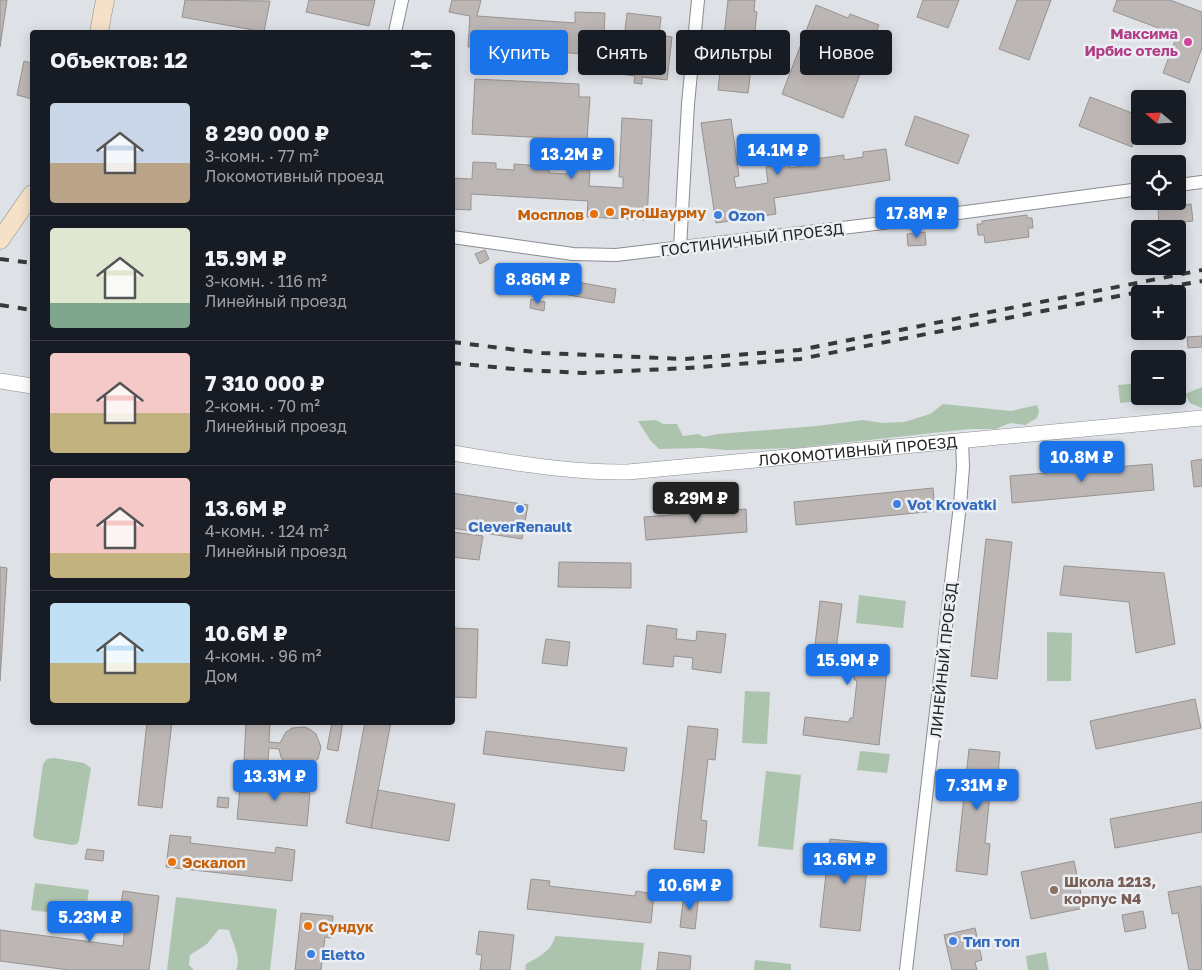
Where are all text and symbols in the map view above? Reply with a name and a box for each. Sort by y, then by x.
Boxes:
place label: Максима Ирбис отель [1084,24,1178,59]
chip: Купить [470,30,568,75]
chip: Снять [578,30,666,75]
chip: Фильтры [676,30,790,75]
chip: Новое [800,30,892,75]
marker: Максима Ирбис отель [1182,36,1194,48]
icon: filters [407,46,435,74]
text: Объектов: 12 [50,47,188,73]
north arrow [1131,90,1186,145]
map controls [1131,90,1186,405]
text: 8 290 000 ₽ [205,120,329,146]
icon: home [90,123,150,183]
pin: 14.1M ₽ [732,134,824,176]
pin: 13.2M ₽ [526,138,618,180]
text: 14.1M ₽ [748,140,808,160]
text: 13.2M ₽ [541,144,603,164]
text: 3-комн. · 77 m² [205,146,319,166]
button: locate [1131,155,1186,210]
text: Локомотивный проезд [205,166,384,186]
pin: 17.8M ₽ [871,196,963,239]
place label: ProШаурму [620,203,706,221]
text: 17.8M ₽ [886,203,948,223]
place label: Мосплов [517,205,584,223]
marker: ProШаурму [604,206,616,218]
place label: Ozon [728,206,765,224]
marker: Мосплов [588,208,600,220]
marker: Ozon [712,209,724,221]
street label: ГОСТИНИЧНЫЙ ПРОЕЗД [659,219,845,259]
button: layers [1131,220,1186,275]
text: 15.9M ₽ [205,245,287,271]
icon: home [90,248,150,308]
pin: 8.86M ₽ [492,262,584,305]
text: 8.86M ₽ [506,269,570,289]
text: 3-комн. · 116 m² [205,271,327,291]
button: + [1131,285,1186,340]
text: Линейный проезд [205,291,347,311]
button: − [1131,350,1186,405]
text: 7 310 000 ₽ [205,370,325,396]
icon: home [90,373,150,433]
text: 2-комн. · 70 m² [205,396,320,416]
text: Линейный проезд [205,416,347,436]
street label: ЛОКОМОТИВНЫЙ ПРОЕЗД [758,432,958,469]
pin: 10.8M ₽ [1036,440,1128,483]
text: 10.8M ₽ [1050,447,1114,467]
pin: 8.29M ₽ [650,482,742,524]
text: 8.29M ₽ [664,488,728,508]
text: 13.6M ₽ [205,495,287,521]
place label: Vot Krovatki [907,495,997,513]
icon: home [90,498,150,558]
marker: Vot Krovatki [891,498,903,510]
marker: CleverRenault [514,503,526,515]
place label: CleverRenault [468,517,572,535]
text: 4-комн. · 124 m² [205,521,329,541]
text: Линейный проезд [205,541,347,561]
street label: ЛИНЕЙНЫЙ ПРОЕЗД [926,582,960,738]
text: 10.6M ₽ [205,620,288,646]
icon: home [90,623,150,683]
pin: 15.9M ₽ [802,644,894,686]
text: 4-комн. · 96 m² [205,646,321,666]
text: 15.9M ₽ [817,650,879,670]
text: Дом [205,666,238,686]
pin: 13.3M ₽ [229,760,321,802]
text: 13.3M ₽ [244,766,306,786]
pin: 7.31M ₽ [931,768,1023,811]
text: 7.31M ₽ [947,775,1007,795]
pin: 13.6M ₽ [799,842,891,885]
text: 13.6M ₽ [814,849,876,869]
place label: Эскалоп [182,853,245,871]
marker: Эскалоп [166,856,178,868]
pin: 10.6M ₽ [644,868,736,911]
place label: Школа 1213, корпус N4 [1064,872,1156,907]
text: 10.6M ₽ [659,875,721,895]
marker: Школа 1213, корпус N4 [1048,884,1060,896]
pin: 5.23M ₽ [44,900,136,943]
text: 5.23M ₽ [58,907,122,927]
place label: Сундук [318,917,374,935]
marker: Сундук [302,920,314,932]
place label: Тип топ [963,932,1020,950]
marker: Тип топ [947,935,959,947]
place label: Eletto [321,945,365,963]
marker: Eletto [305,948,317,960]

